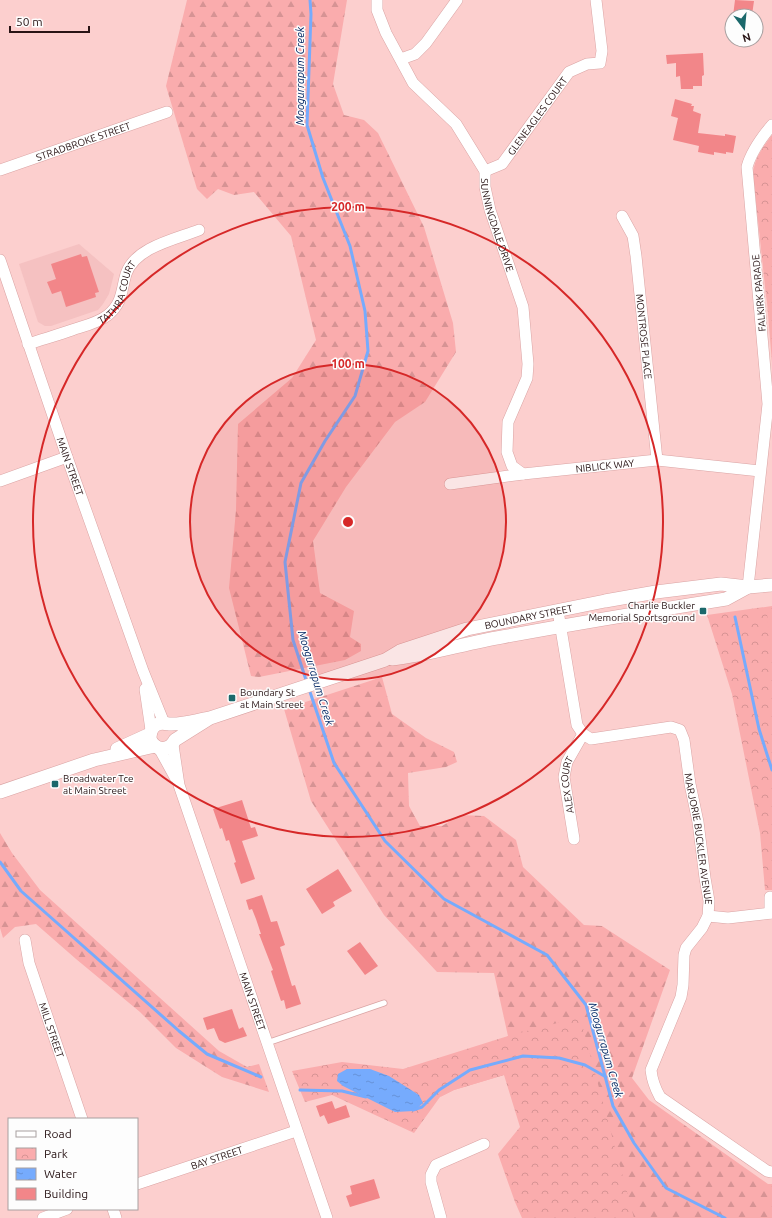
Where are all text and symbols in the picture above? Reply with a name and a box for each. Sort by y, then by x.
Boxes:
scale bar [10,8,89,34]
north arrow [724,8,764,48]
text: 50 m [16,15,43,28]
water label: Moogurrapum Creek [294,26,306,125]
text: N [741,31,752,45]
street label: GLENEAGLES COURT [505,74,569,157]
street label: STRADBROKE STREET [35,120,132,163]
street label: SUNNINGDALE DRIVE [480,178,516,274]
text: 200 m [331,200,365,213]
street label: FALKIRK PARADE [750,254,768,332]
street label: TATHRA COURT [96,258,138,326]
street label: MONTROSE PLACE [634,293,654,380]
text: 100 m [331,357,365,370]
street label: MAIN STREET [55,436,86,497]
street label: NIBLICK WAY [575,457,635,474]
centre of rings [341,515,355,529]
place label: Charlie Buckler Memorial Sportsground [588,600,695,623]
street label: BOUNDARY STREET [484,602,574,631]
marker: Charlie Buckler Memorial Sportsground [698,606,708,616]
water label: Moogurrapum Creek [296,629,336,727]
place label: Boundary St at Main Street [240,687,304,710]
marker: Boundary St at Main Street [227,693,237,703]
street label: ALEX COURT [558,754,575,814]
street label: MARJORIE BUCKLER AVENUE [683,772,715,905]
place label: Broadwater Tce at Main Street [63,773,134,796]
marker: Broadwater Tce at Main Street [50,779,60,789]
street label: MAIN STREET [238,971,268,1032]
street label: MILL STREET [37,1001,66,1059]
water label: Moogurrapum Creek [587,1001,625,1099]
legend [8,1118,138,1210]
text: Road [44,1127,72,1140]
street label: BAY STREET [189,1144,245,1171]
text: Park [44,1147,68,1160]
text: Water [44,1167,77,1180]
text: Building [44,1187,88,1200]

